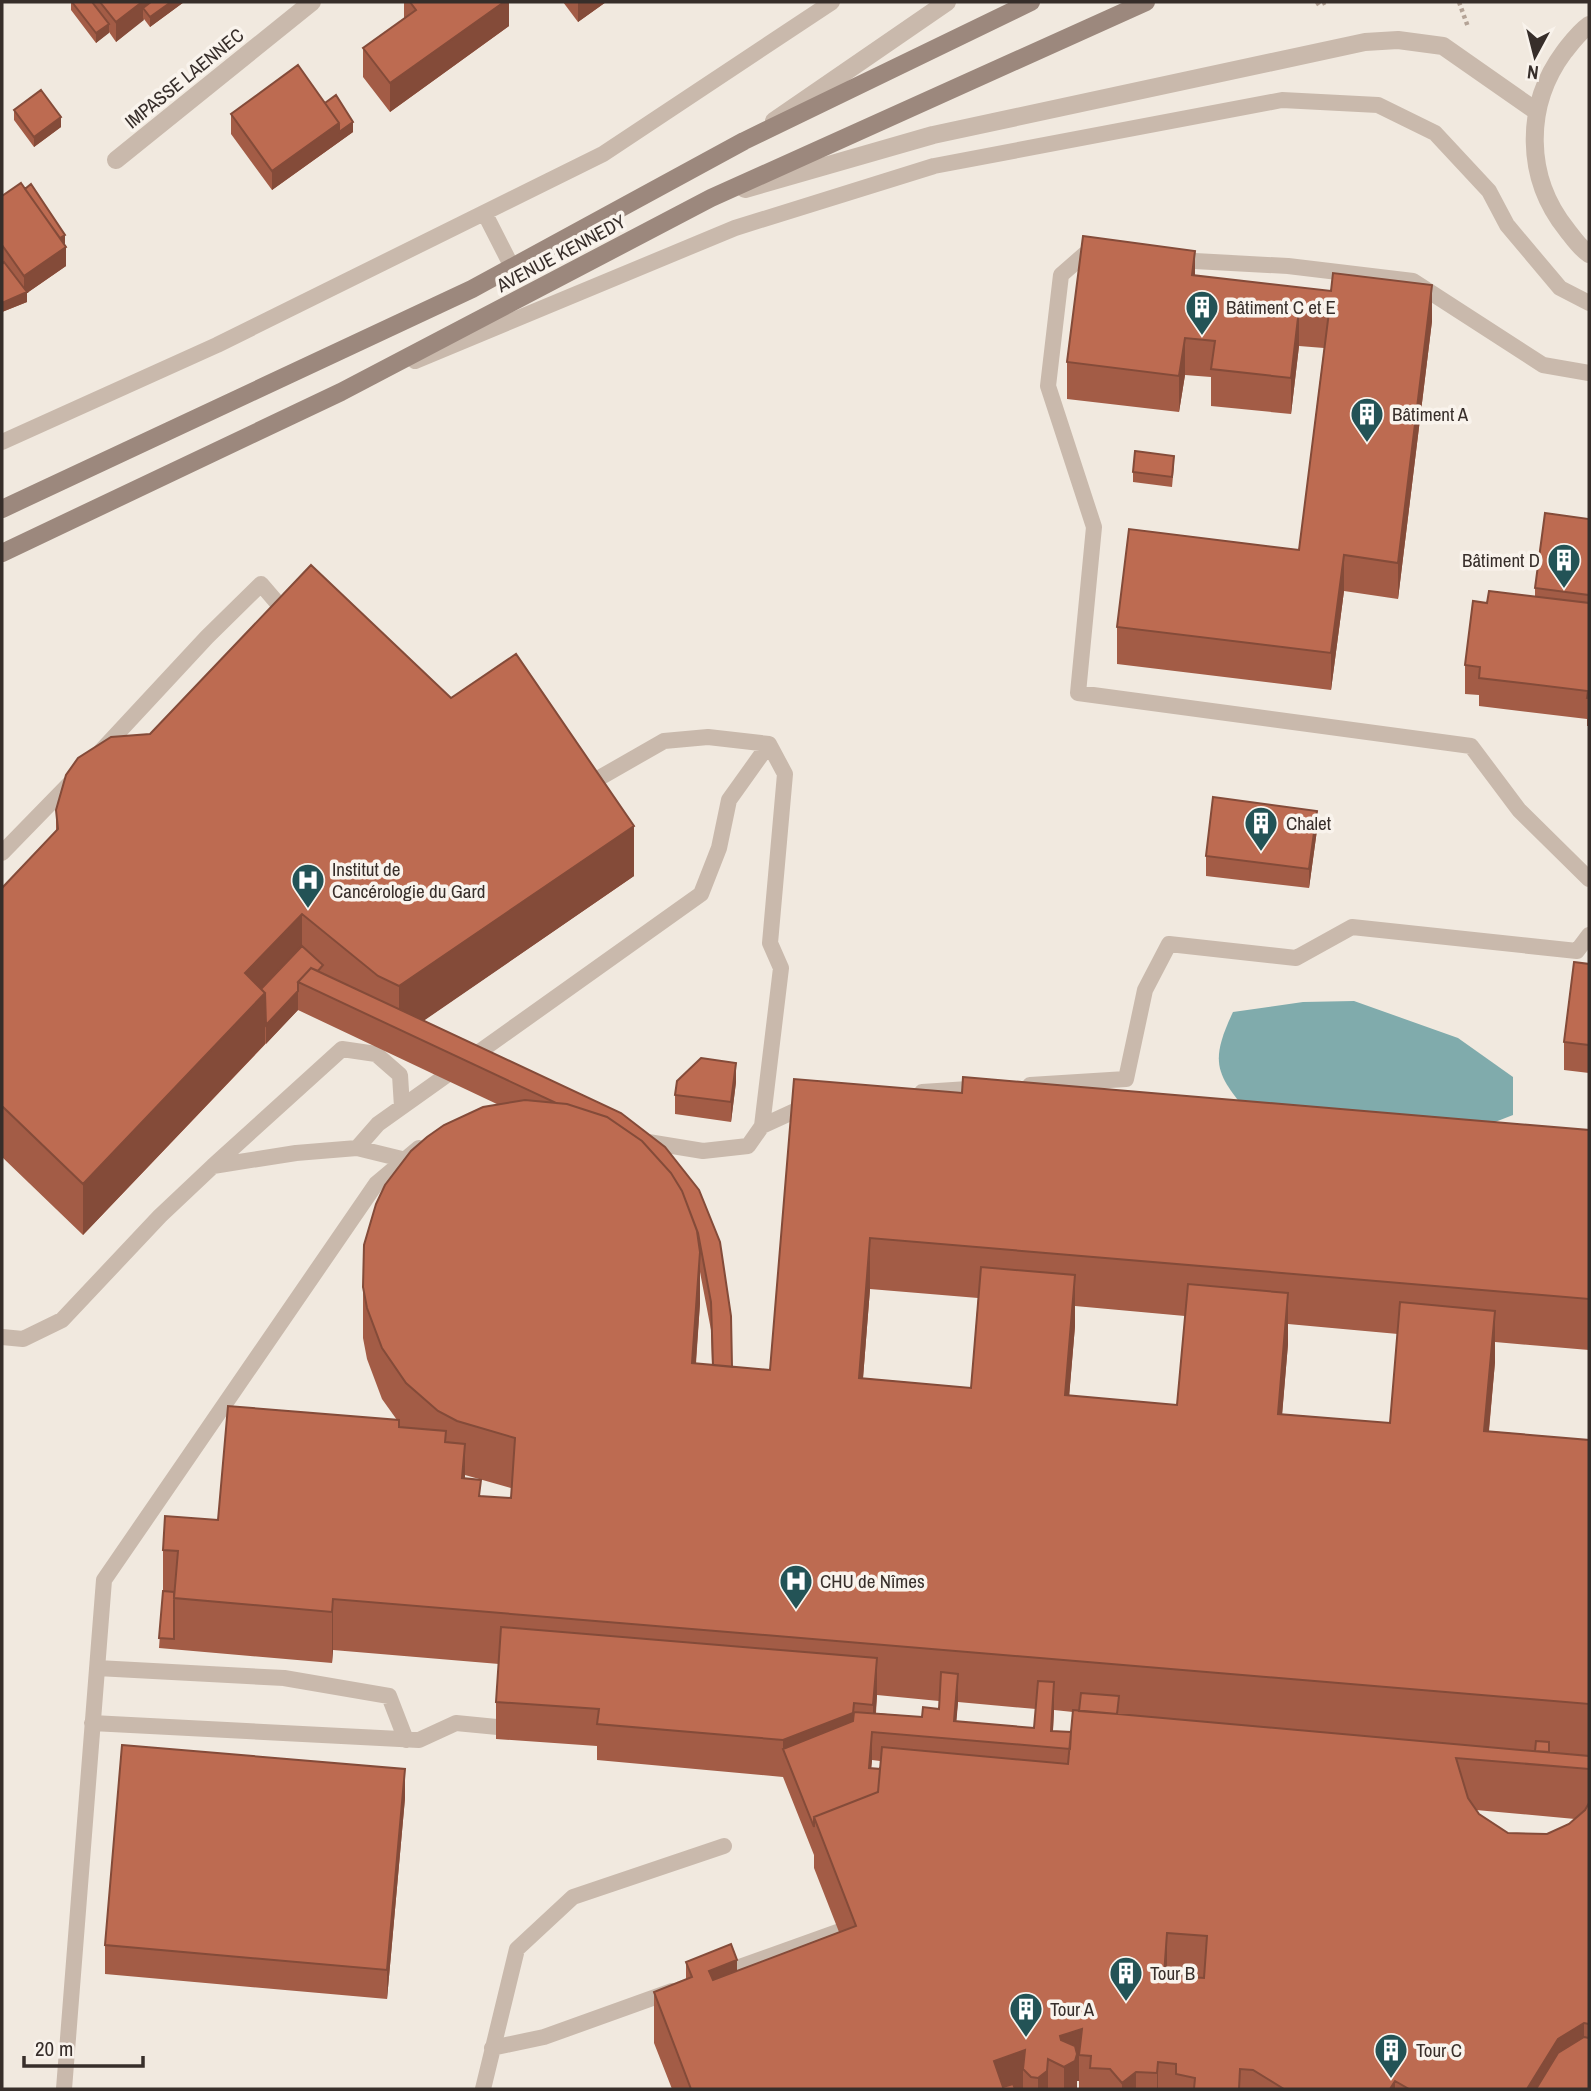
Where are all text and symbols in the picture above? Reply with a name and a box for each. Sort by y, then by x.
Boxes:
north arrow [1500,21,1570,91]
street label: IMPASSE LAENNEC [119,22,249,134]
text: N [1526,59,1540,86]
street label: AVENUE KENNEDY [491,208,631,298]
building icon: Bâtiment C et E [1183,288,1221,337]
place label: Bâtiment C et E [1226,294,1336,320]
building icon: Bâtiment A [1348,395,1386,444]
place label: Bâtiment A [1392,401,1469,427]
building icon: Bâtiment D [1545,541,1583,590]
place label: Bâtiment D [1462,547,1540,573]
building icon: Chalet [1242,804,1280,853]
place label: Chalet [1286,810,1332,836]
place label: Institut de Cancérologie du Gard [332,856,485,904]
hospital icon: Institut de Cancérologie du Gard [289,861,327,910]
hospital icon: CHU de Nîmes [777,1562,815,1611]
place label: CHU de Nîmes [820,1568,925,1594]
building icon: Tour B [1107,1954,1145,2003]
place label: Tour B [1150,1960,1195,1986]
building icon: Tour A [1007,1990,1045,2039]
place label: Tour A [1050,1996,1095,2022]
scale bar [24,2024,144,2068]
building icon: Tour C [1372,2031,1410,2080]
text: 20 m [35,2034,73,2063]
place label: Tour C [1416,2037,1462,2063]

